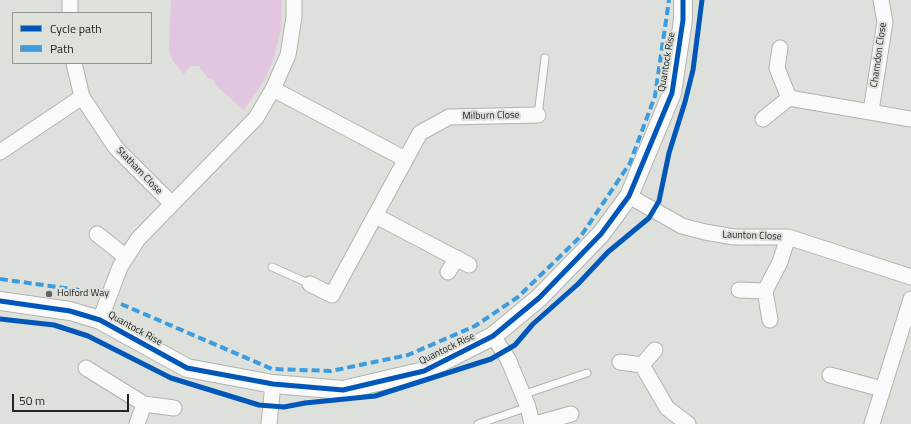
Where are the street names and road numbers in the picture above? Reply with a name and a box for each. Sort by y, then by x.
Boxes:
street label: Charndon Close [868,22,890,88]
street label: Quantock Rise [656,31,678,93]
street label: Milburn Close [462,110,520,122]
street label: Statham Close [113,145,165,197]
street label: Launton Close [722,229,782,243]
street label: Quantock Rise [106,309,164,349]
street label: Quantock Rise [417,330,477,368]

